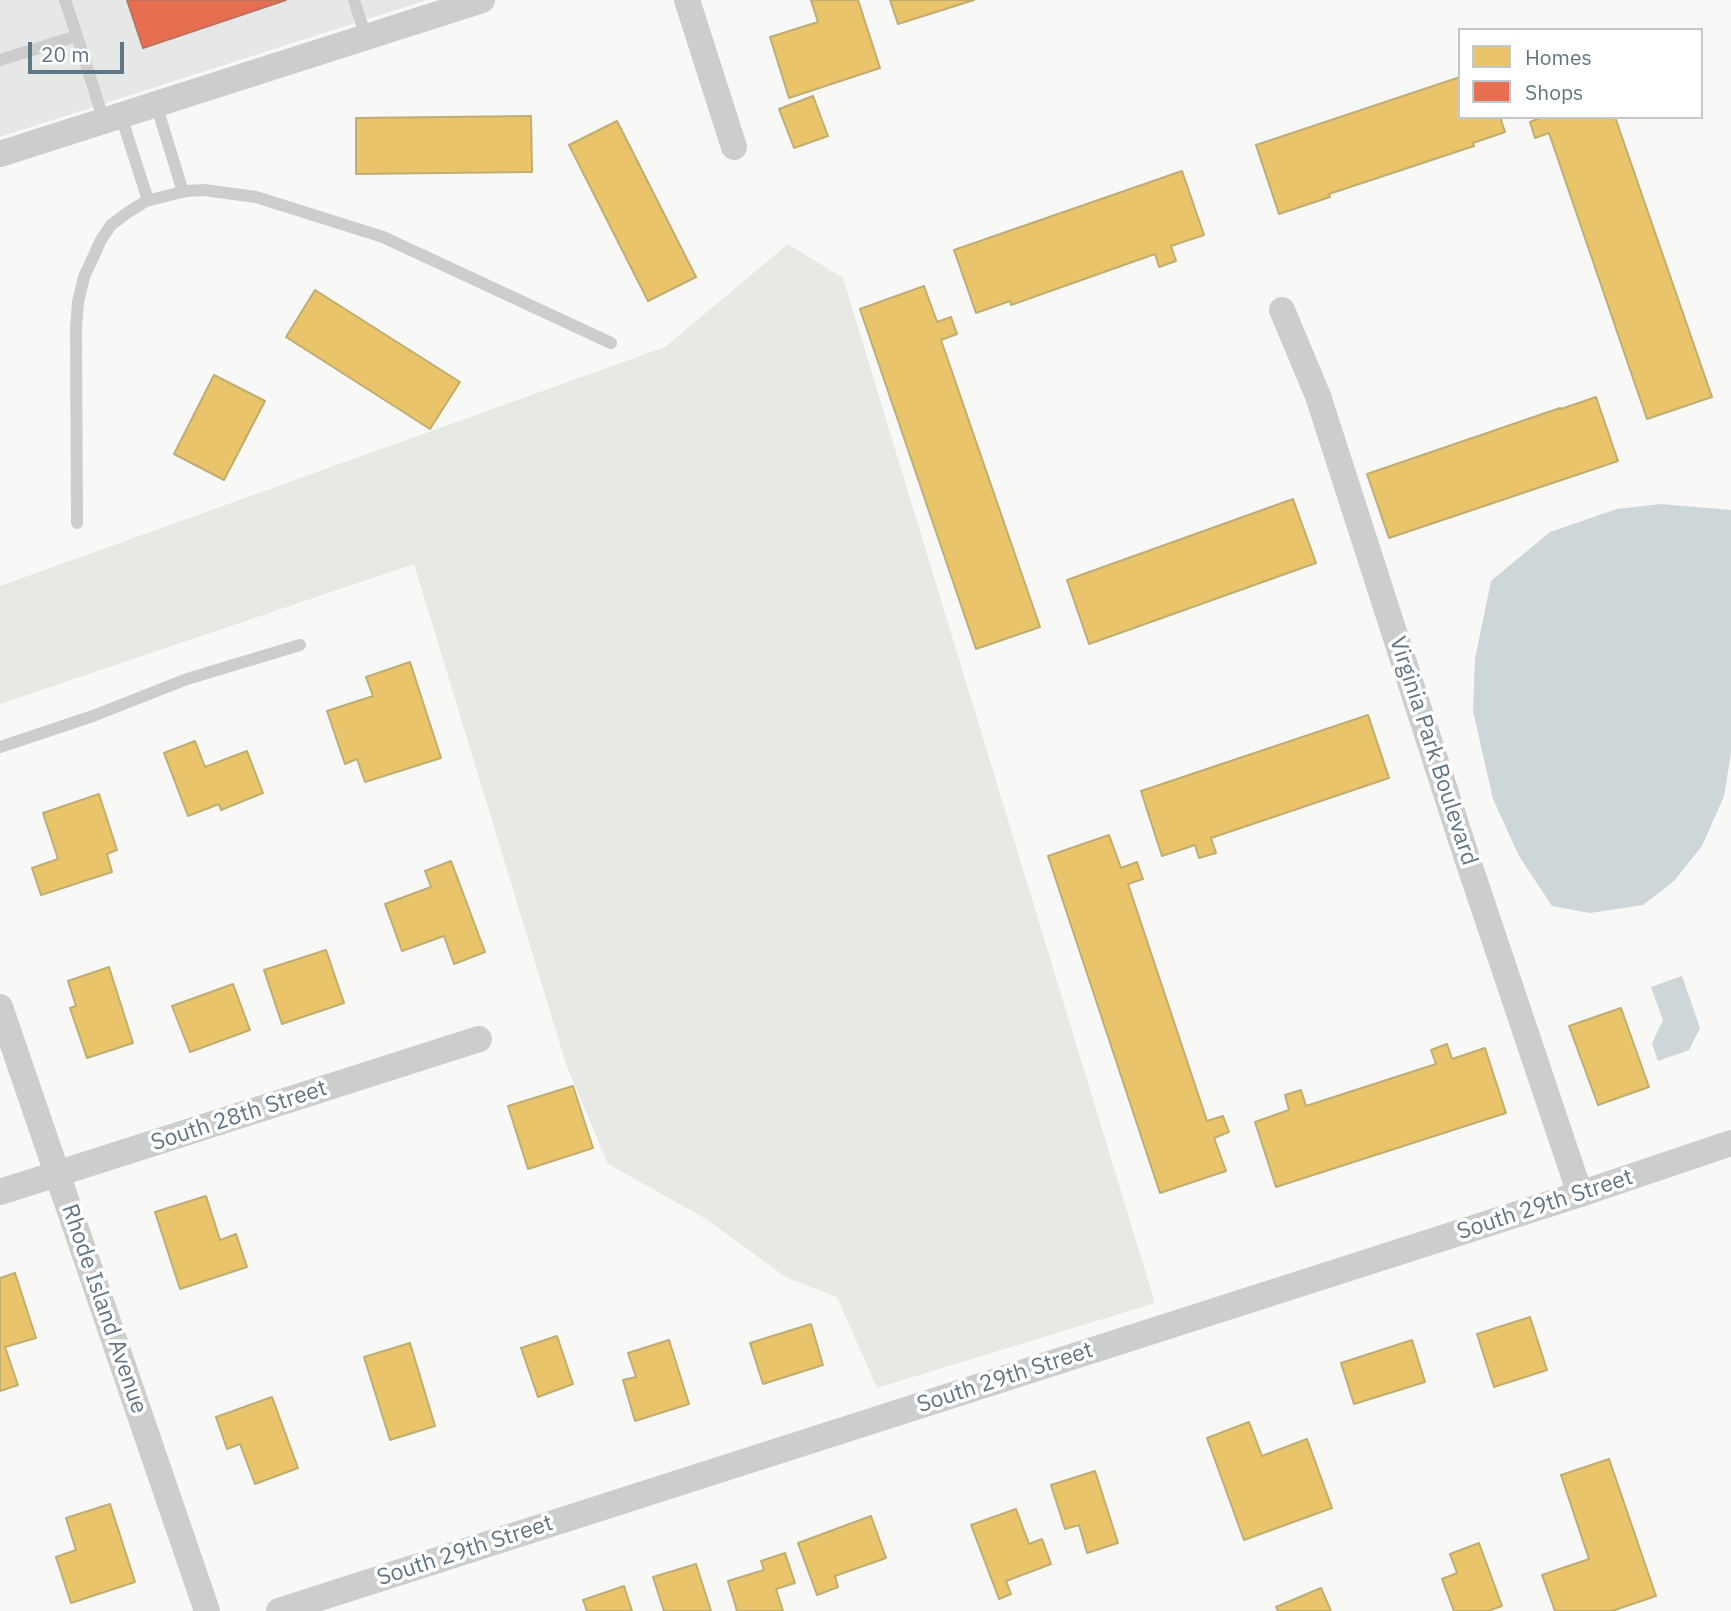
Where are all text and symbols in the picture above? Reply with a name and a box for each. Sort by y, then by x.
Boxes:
scale bar [32,28,128,72]
legend [1458,28,1703,119]
text: 20 m [41,40,90,68]
text: Homes [1525,43,1592,71]
text: Shops [1525,78,1583,106]
street label: Virginia Park Boulevard [1383,633,1483,869]
street label: South 28th Street [148,1075,330,1157]
street label: South 29th Street [1454,1164,1636,1246]
street label: Rhode Island Avenue [55,1201,153,1417]
street label: South 29th Street [914,1337,1096,1419]
street label: South 29th Street [374,1510,556,1592]

